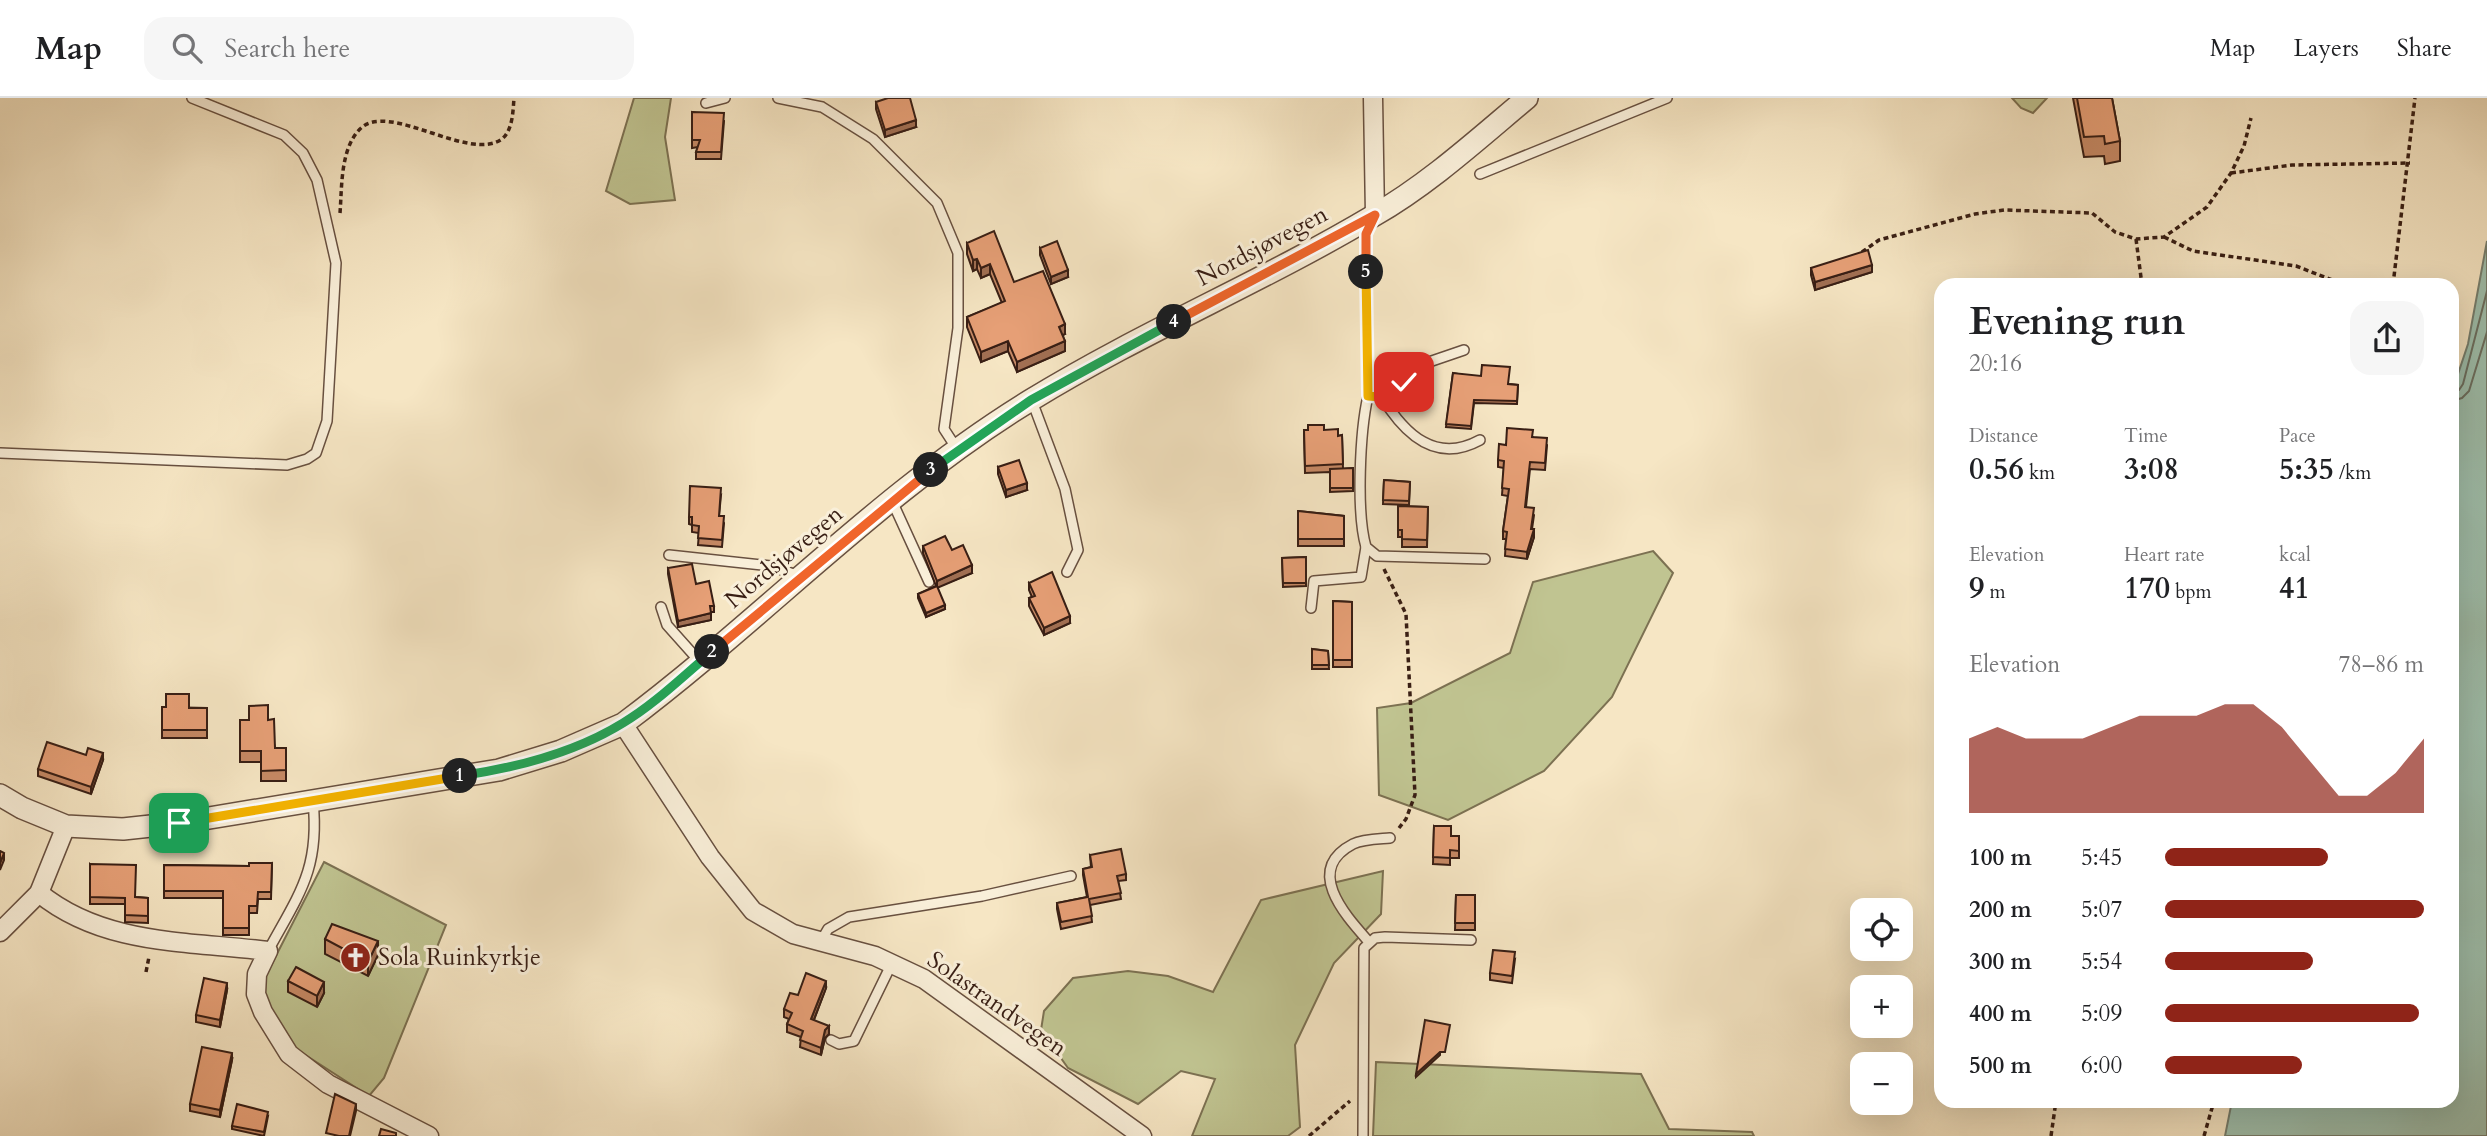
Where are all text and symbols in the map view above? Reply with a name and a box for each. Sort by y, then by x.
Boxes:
search box [144,17,634,80]
text: Map [35,26,102,71]
icon: search [168,29,206,67]
text: Search here [224,31,350,66]
text: Map [2210,32,2256,65]
text: Layers [2294,32,2359,65]
text: Share [2397,32,2452,65]
street label: Nordsjøvegen [1191,197,1334,294]
pin: 5 [1348,254,1384,290]
text: 5 [1361,258,1370,284]
text: Evening run [1969,296,2185,348]
button: share [2350,301,2424,375]
pin: 4 [1156,304,1192,340]
text: 4 [1169,308,1178,334]
text: 20:16 [1969,348,2022,379]
pin [1374,352,1434,412]
icon: check [1385,363,1423,401]
text: Distance [1969,423,2038,449]
text: Time [2124,423,2168,449]
text: Pace [2279,423,2316,449]
text: 0.56 [1969,449,2024,490]
text: 3:08 [2124,449,2179,490]
text: 5:35 [2279,449,2334,490]
pin: 3 [914,452,948,488]
text: 3 [926,456,935,482]
text: km [2024,460,2055,486]
text: /km [2334,460,2371,486]
street label: Nordsjøvegen [718,498,850,616]
text: Elevation [1969,542,2044,568]
text: Heart rate [2124,542,2205,568]
text: kcal [2279,542,2311,568]
text: 9 [1969,568,1984,609]
text: 170 [2124,568,2170,609]
text: 41 [2279,568,2310,609]
text: m [1984,579,2006,605]
text: bpm [2170,579,2212,605]
pin: 2 [694,634,730,670]
text: 2 [707,638,716,664]
text: Elevation [1969,649,2060,680]
text: 78–86 m [2339,649,2424,680]
pin: 1 [442,758,477,794]
text: 1 [455,762,464,788]
pin [149,793,209,853]
icon: arrive [160,804,198,842]
text: 100 m [1969,842,2032,873]
text: 5:45 [2081,842,2122,873]
text: 200 m [1969,894,2032,925]
text: 5:07 [2081,894,2122,925]
map controls [1850,898,1913,1115]
button: locate [1850,898,1913,961]
church icon: Sola Ruinkyrkje [338,940,372,974]
place label: Sola Ruinkyrkje [378,941,541,974]
street label: Solastrandvegen [921,944,1074,1065]
text: 300 m [1969,946,2032,977]
text: 5:54 [2081,946,2122,977]
button: + [1850,975,1913,1038]
text: 400 m [1969,998,2032,1029]
text: 5:09 [2081,998,2122,1029]
text: 500 m [1969,1050,2032,1081]
text: 6:00 [2081,1050,2122,1081]
button: − [1850,1052,1913,1115]

